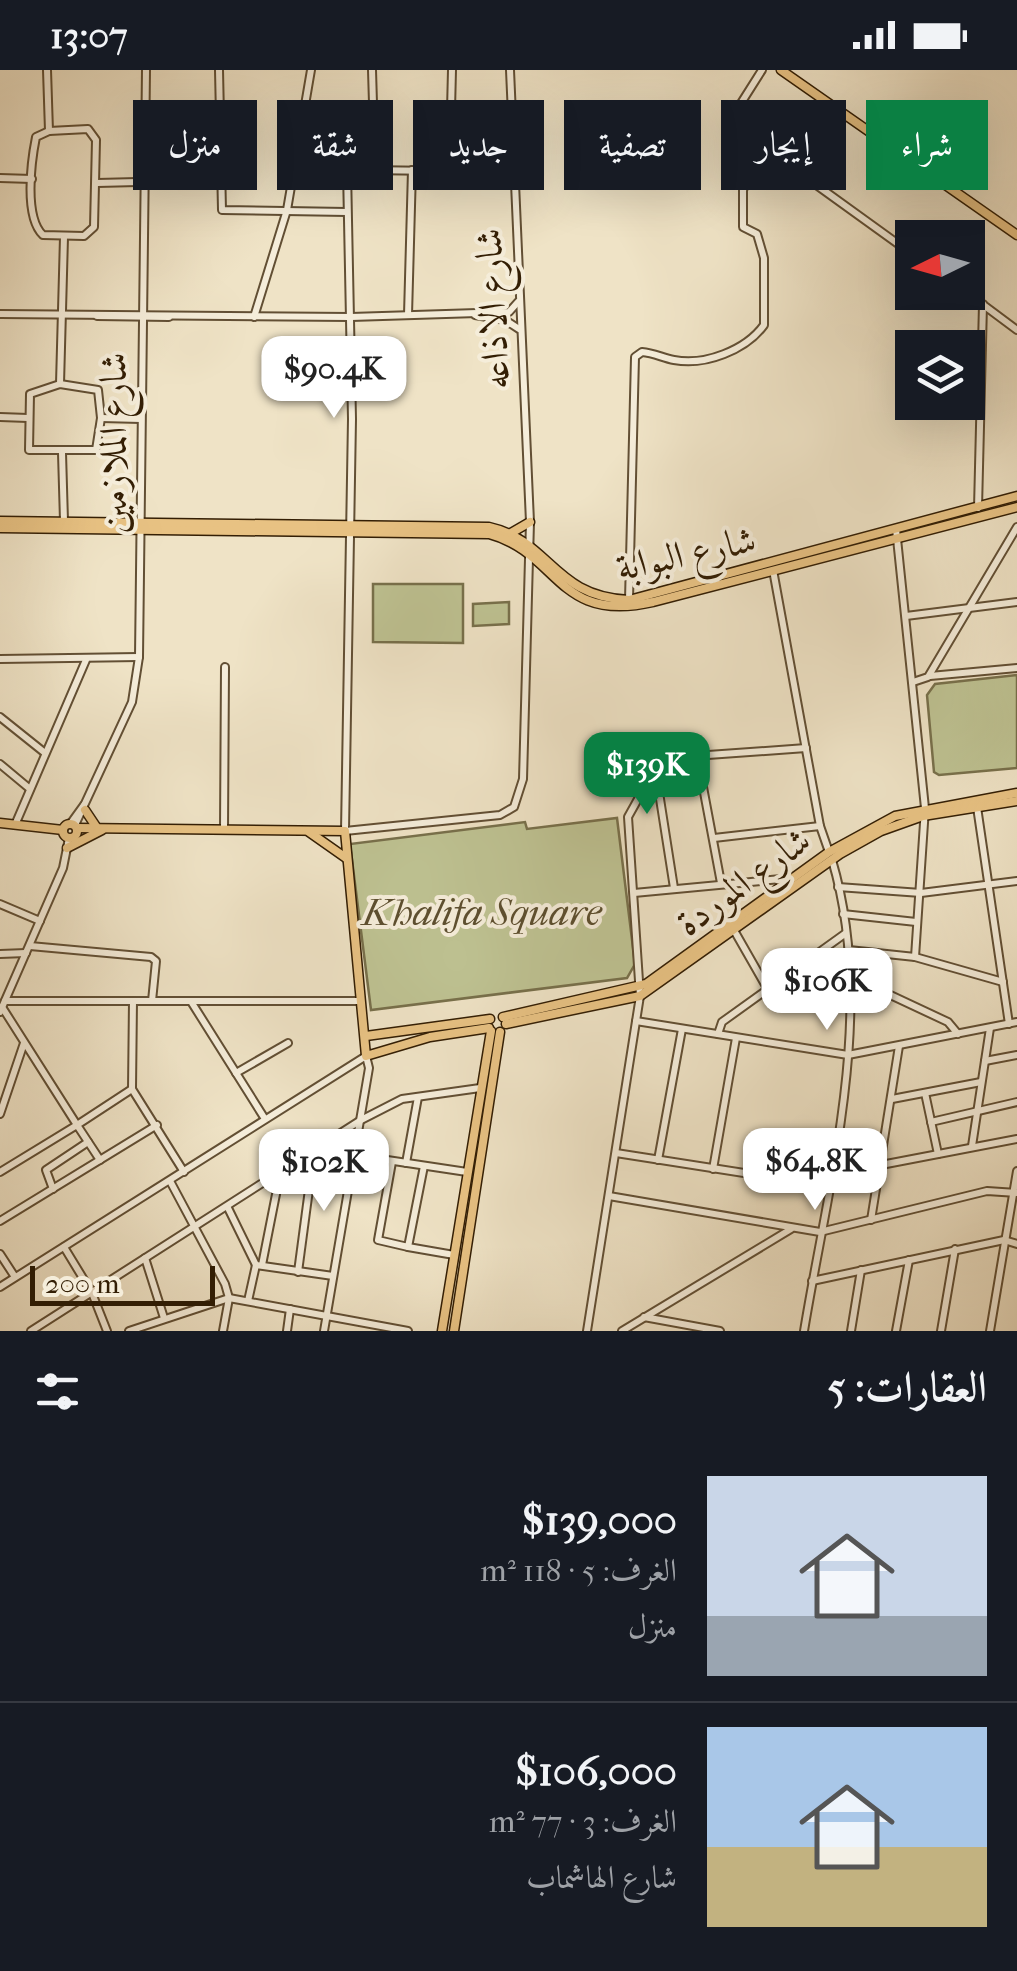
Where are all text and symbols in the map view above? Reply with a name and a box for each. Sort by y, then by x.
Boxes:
text: 13:07 [50,13,128,58]
chip: منزل [133,100,257,190]
chip: شقة [277,100,393,190]
chip: جديد [413,100,544,190]
chip: تصفية [564,100,701,190]
chip: إيجار [721,100,846,190]
chip: شراء [866,100,988,190]
north arrow [895,220,985,310]
map controls [895,220,985,420]
street label: شارع الاذاعه [466,227,527,391]
button: layers [895,330,985,420]
pin: $90.4K [253,336,415,421]
text: $90.4K [283,350,385,387]
street label: شارع الملازمين [91,353,144,533]
street label: شارع البوابة [612,517,762,598]
pin: $139K [577,732,717,817]
text: $139K [606,746,688,783]
street label: شارع الموردة [667,818,824,952]
park label: Khalifa Square [360,890,603,935]
pin: $106K [757,948,897,1033]
text: $106K [783,962,871,999]
pin: $64.8K [734,1128,896,1213]
pin: $102K [254,1129,394,1214]
text: $64.8K [765,1142,865,1179]
text: $102K [281,1143,367,1180]
scale bar [30,1261,215,1306]
text: 200 m [45,1267,120,1300]
text: العقارات: 5 [828,1363,987,1412]
icon: filters [30,1364,85,1419]
text: $139,000 [521,1496,677,1545]
icon: home [787,1516,907,1636]
text: الغرف: 5 · 118 m² [480,1552,677,1589]
text: منزل [628,1608,677,1645]
text: $106,000 [515,1747,677,1796]
icon: home [787,1767,907,1887]
text: الغرف: 3 · 77 m² [489,1803,677,1840]
text: شارع الهاشماب [526,1859,677,1896]

